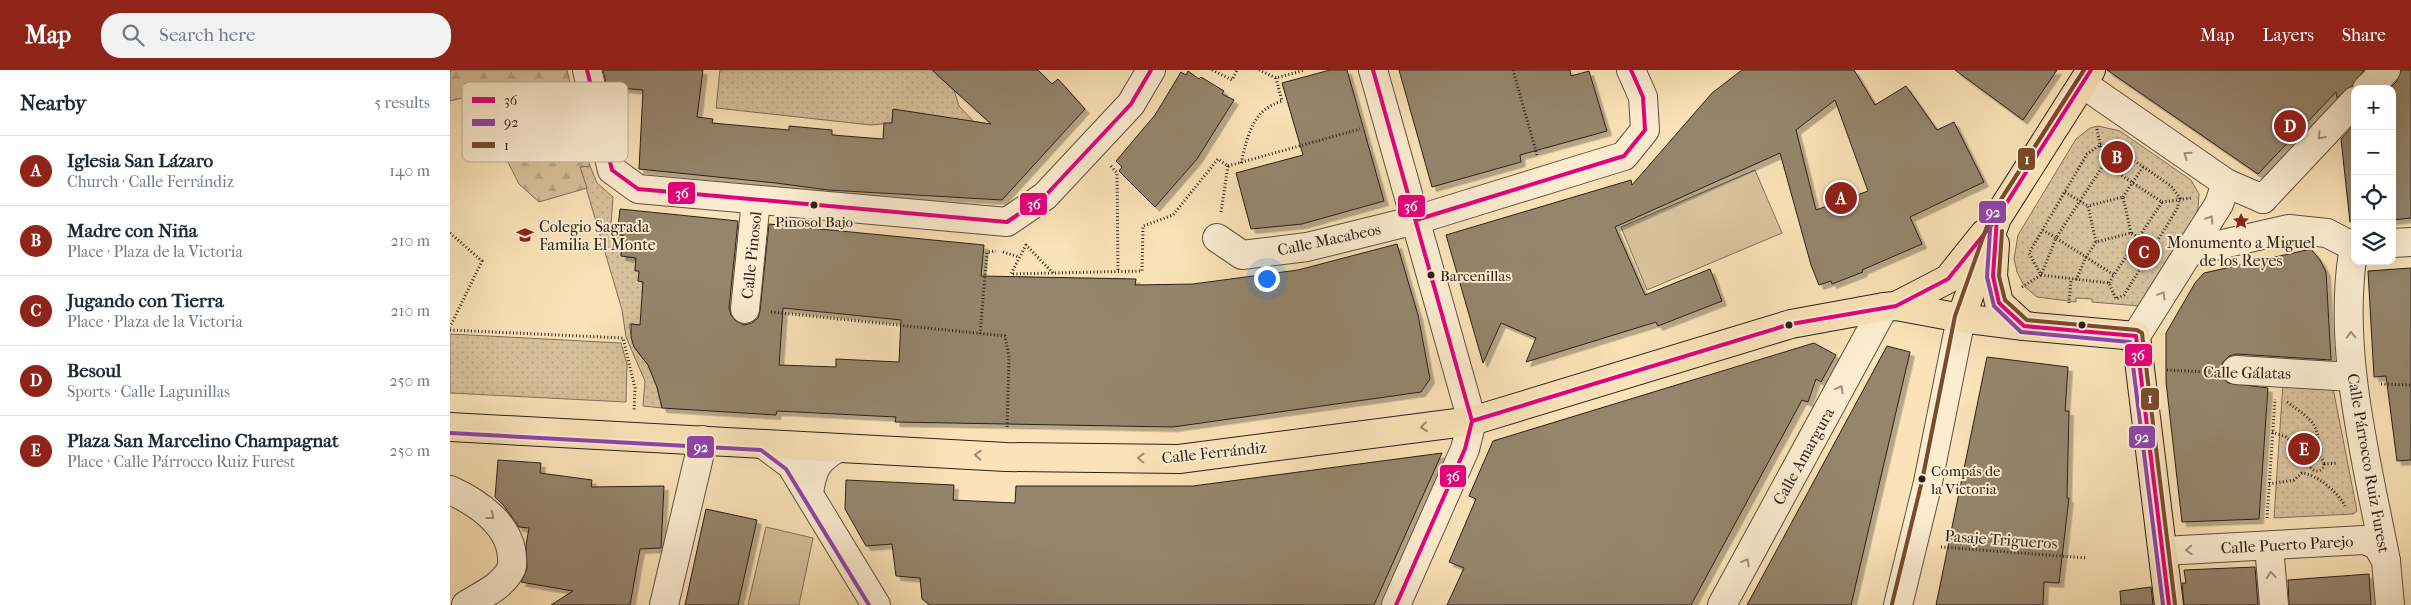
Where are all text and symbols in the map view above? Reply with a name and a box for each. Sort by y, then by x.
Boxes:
search box [101,13,451,58]
text: Map [25,21,71,49]
icon: search [119,21,147,49]
text: Search here [159,24,255,46]
text: Map [2200,25,2234,46]
text: Layers [2262,25,2314,46]
text: Share [2342,25,2386,46]
legend [462,82,628,162]
map controls [2351,85,2396,265]
button: + [2351,85,2396,130]
text: Nearby [20,91,86,115]
text: 36 [504,92,518,109]
text: 5 results [374,93,430,112]
pin: D [2274,107,2306,145]
text: 92 [504,114,519,131]
button: − [2351,130,2396,175]
one-way arrow [2318,131,2327,140]
text: 1 [504,137,509,154]
pin: B [2101,138,2133,176]
line badge: 1 [2017,147,2036,171]
text: Iglesia San Lázaro [67,150,213,172]
text: 1 [2025,151,2030,168]
one-way arrow [2183,152,2192,161]
text: A [31,161,41,180]
text: 140 m [389,161,430,180]
text: Church · Calle Ferrándiz [67,172,234,191]
button: locate [2351,175,2396,220]
pin: A [1825,179,1857,217]
line badge: 36 [667,181,696,205]
text: 36 [675,185,689,202]
line badge: 36 [1019,192,1048,216]
line badge: 36 [1397,194,1426,218]
text: 36 [1027,196,1041,213]
text: 36 [1404,198,1418,215]
marker: Pinosol Bajo [809,200,819,210]
line badge: 92 [1978,200,2007,224]
text: 92 [1985,204,2000,221]
street label: Calle Pinosol [737,210,766,300]
place icon: Monumento a Miguel de los Reyes [2231,211,2251,231]
place label: Pinosol Bajo [775,213,853,231]
one-way arrow [2203,215,2213,224]
place label: Colegio Sagrada Familia El Monte [539,217,656,254]
street label: Calle Macabeos [1276,219,1383,260]
text: Madre con Niña [67,220,198,242]
button: layers [2351,220,2396,265]
school or university icon: Colegio Sagrada Familia El Monte [515,225,535,245]
text: B [31,231,41,250]
text: 210 m [391,231,430,250]
pin: C [2128,233,2160,271]
place label: Monumento a Miguel de los Reyes [2167,233,2316,270]
text: Place · Plaza de la Victoria [67,242,243,261]
your location [1254,266,1280,292]
place label: Barcenillas [1440,267,1511,285]
marker: Barcenillas [1426,270,1436,280]
text: Jugando con Tierra [67,290,224,312]
one-way arrow [2156,291,2166,300]
text: C [31,301,41,320]
text: 210 m [391,301,430,320]
text: Place · Plaza de la Victoria [67,312,243,331]
unlabelled marker [1784,320,1794,330]
unlabelled marker [2077,320,2087,330]
one-way arrow [2345,330,2356,338]
line badge: 36 [2124,343,2153,367]
text: 36 [2131,347,2145,364]
text: Besoul [67,360,121,382]
street label: Calle Gálatas [2203,362,2291,383]
text: D [30,371,42,390]
text: 250 m [389,371,430,390]
street label: Calle Párrocco Ruiz Furest [2343,372,2394,555]
text: Sports · Calle Lagunillas [67,382,230,401]
one-way arrow [1834,385,1844,394]
line badge: 1 [2140,387,2160,411]
text: 1 [2148,390,2153,407]
street label: Calle Amargura [1769,404,1838,508]
one-way arrow [1419,422,1428,432]
line badge: 92 [2128,425,2156,449]
text: 92 [2134,429,2149,446]
text: Plaza San Marcelino Champagnat [67,430,339,452]
pin: E [2288,430,2320,468]
line badge: 92 [686,435,715,459]
street label: Calle Ferrándiz [1161,438,1267,467]
text: 92 [693,439,708,456]
text: E [31,441,41,460]
text: 250 m [389,441,430,460]
one-way arrow [974,450,982,461]
text: Place · Calle Párrocco Ruiz Furest [67,452,295,471]
one-way arrow [1137,453,1144,463]
place label: Compás de la Victoria [1930,462,2001,498]
line badge: 36 [1439,464,1467,488]
text: 36 [1446,468,1460,485]
marker: Compás de la Victoria [1917,474,1927,484]
one-way arrow [485,511,494,519]
street label: Pasaje Trigueros [1944,526,2058,553]
street label: Calle Puerto Parejo [2220,532,2354,557]
one-way arrow [2185,544,2193,555]
one-way arrow [1739,558,1749,567]
one-way arrow [2266,571,2277,579]

